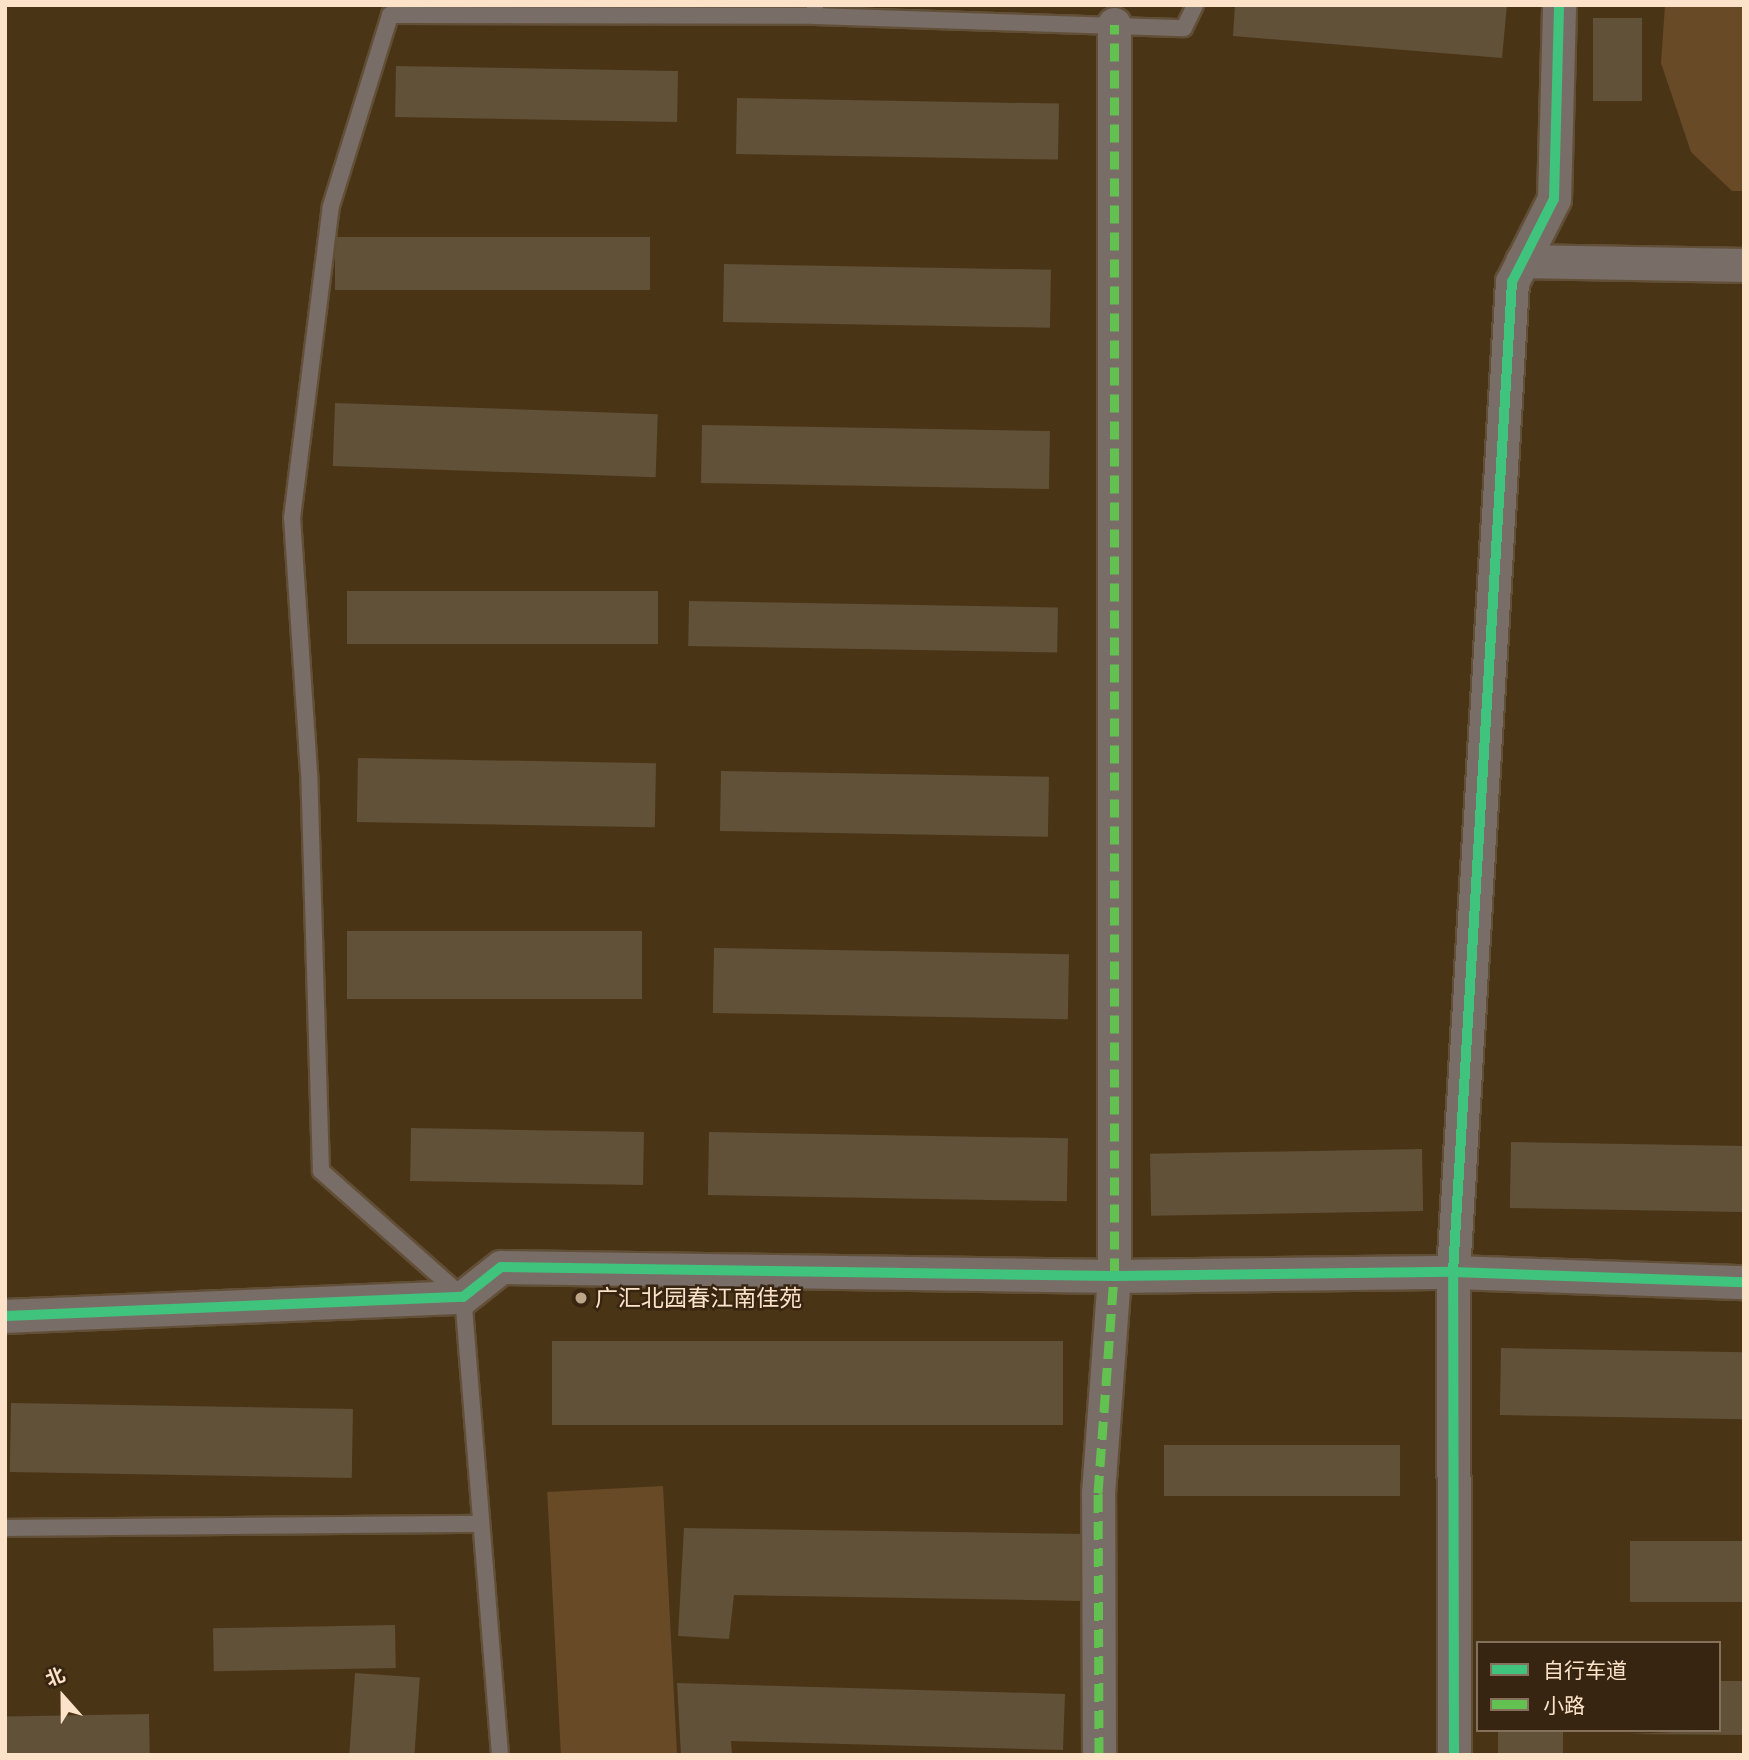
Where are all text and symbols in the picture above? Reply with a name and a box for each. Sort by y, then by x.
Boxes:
place label: 广汇北园春江南佳苑 [595,1284,802,1312]
marker: 广汇北园春江南佳苑 [573,1290,589,1306]
legend [1476,1641,1721,1732]
text: 自行车道 [1543,1656,1627,1685]
text: 北 [42,1661,69,1693]
north arrow [28,1662,98,1732]
text: 小路 [1543,1691,1585,1720]

